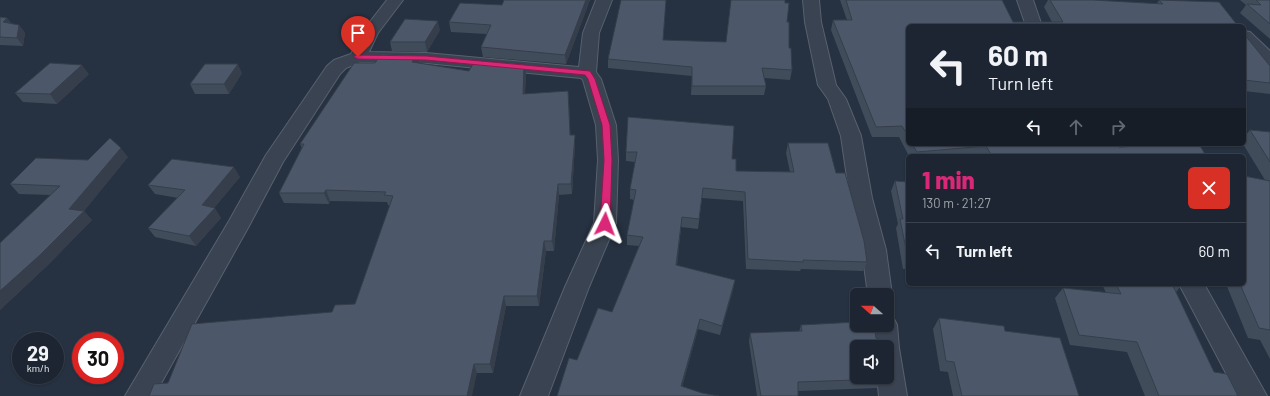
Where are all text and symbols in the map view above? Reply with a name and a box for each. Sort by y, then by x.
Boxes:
pin [341,16,375,57]
icon: arrive [347,22,369,44]
text: 60 m [988,38,1048,72]
icon: left [922,40,974,92]
text: Turn left [988,72,1054,94]
icon: left [1023,116,1045,138]
icon: ahead [1065,116,1087,138]
icon: right [1107,116,1129,138]
text: 1 min [922,165,975,194]
button: close [1188,167,1230,209]
text: 130 m · 21:27 [922,195,991,211]
position arrow [584,203,626,245]
icon: left [922,240,944,262]
text: Turn left [956,242,1012,260]
text: 60 m [1198,242,1230,260]
north arrow [850,288,894,332]
map controls [850,288,894,384]
speed limit sign: 30 [72,332,124,384]
button: sound [850,340,894,384]
text: 29 [27,341,49,365]
text: km/h [27,362,49,374]

